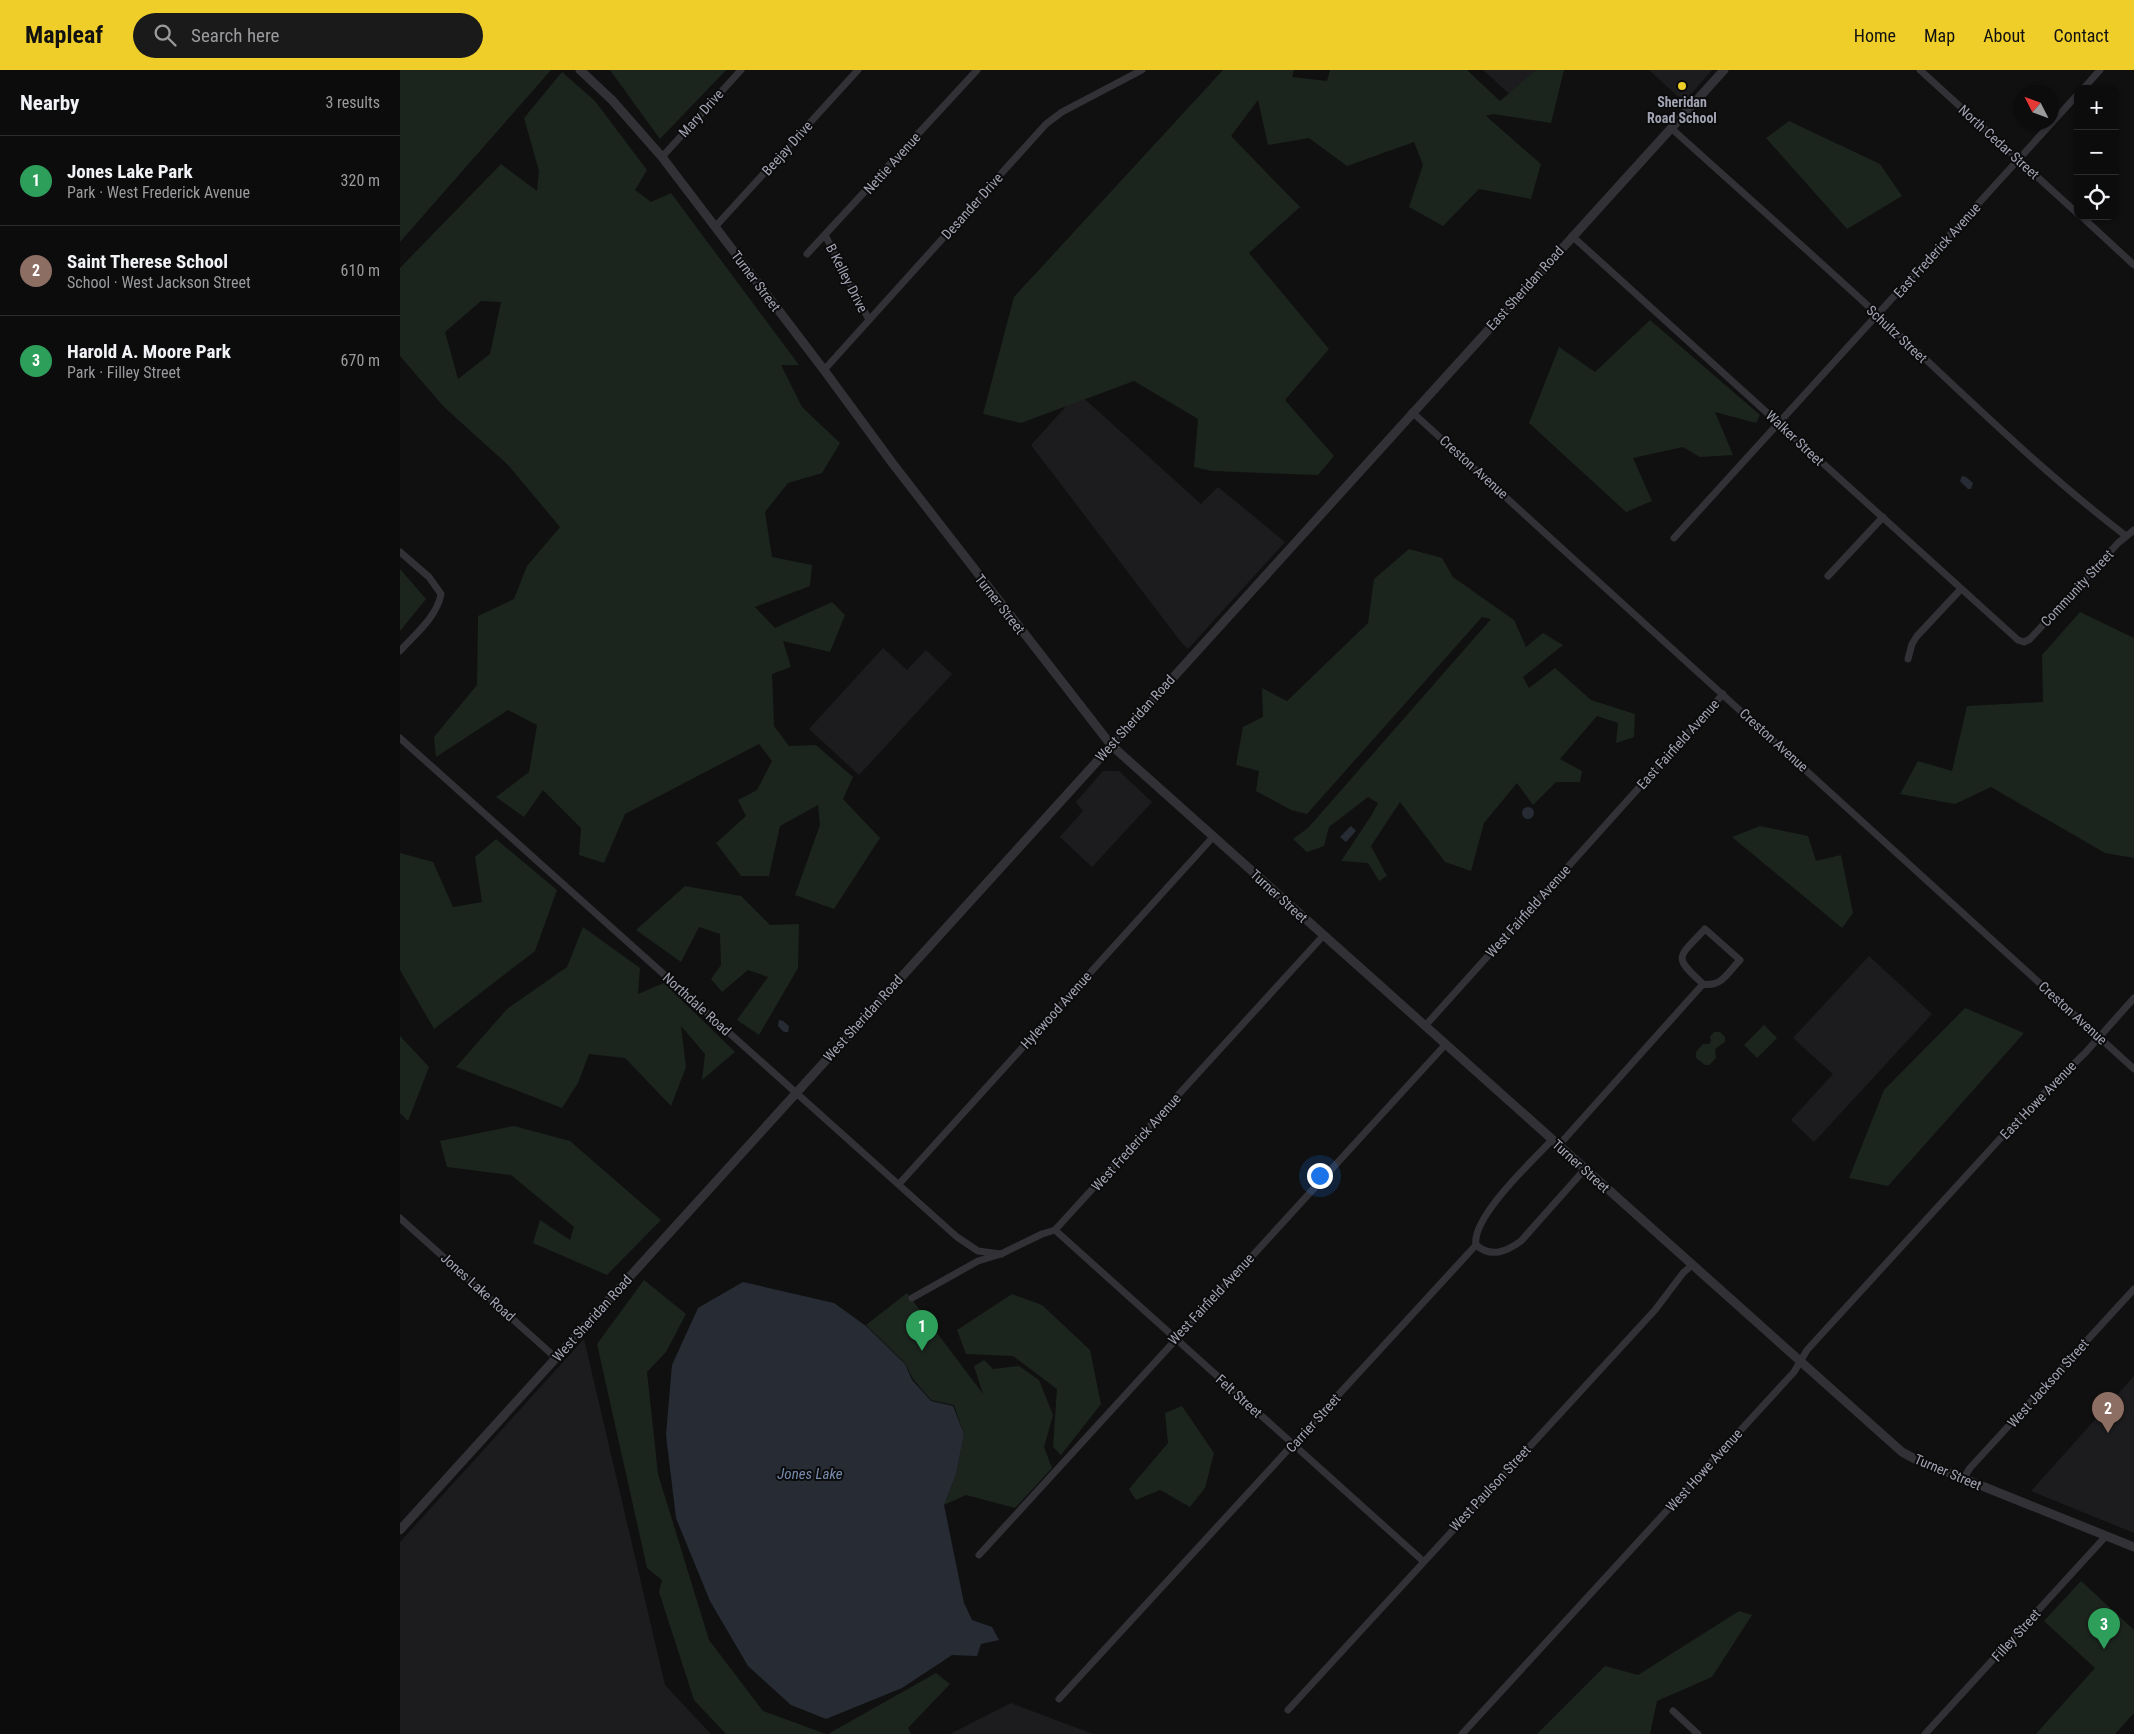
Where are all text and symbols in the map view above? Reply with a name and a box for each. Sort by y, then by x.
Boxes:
search box [133,13,483,58]
text: Mapleaf [25,21,103,49]
icon: search [151,21,179,49]
text: Search here [191,24,279,47]
text: Home [1854,25,1896,46]
text: Map [1924,25,1955,46]
text: About [1983,25,2025,46]
text: Contact [2053,25,2109,46]
marker: Sheridan Road School [1676,80,1688,92]
north arrow [2014,85,2059,130]
map controls [2074,85,2119,220]
button: + [2074,85,2119,130]
street label: Mary Drive [675,86,727,140]
text: Nearby [20,91,79,115]
text: 3 results [325,93,380,112]
place label: Sheridan Road School [1647,94,1717,126]
street label: North Cedar Street [1955,102,2043,182]
street label: Beejay Drive [758,117,816,178]
street label: Nettie Avenue [860,129,924,197]
button: − [2074,130,2119,175]
text: Jones Lake Park [67,160,193,183]
street label: Desander Drive [938,169,1006,242]
text: 1 [32,171,40,190]
text: 320 m [341,171,380,190]
button: locate [2074,175,2119,220]
text: Park · West Frederick Avenue [67,183,250,202]
street label: East Frederick Avenue [1890,199,1984,301]
street label: B Kelley Drive [823,241,871,315]
street label: East Sheridan Road [1483,243,1567,333]
street label: Turner Street [728,248,784,314]
text: Saint Therese School [67,250,228,273]
text: 2 [32,261,40,280]
text: 610 m [341,261,380,280]
text: School · West Jackson Street [67,273,251,292]
street label: Schultz Street [1863,302,1931,366]
text: Harold A. Moore Park [67,340,231,363]
text: 3 [32,351,40,370]
text: 670 m [341,351,380,370]
text: Park · Filley Street [67,363,181,382]
street label: Walker Street [1763,407,1827,469]
street label: Creston Avenue [1437,432,1512,502]
street label: Community Street [2037,546,2117,630]
street label: Turner Street [972,571,1028,637]
street label: West Sheridan Road [1092,672,1178,764]
street label: East Fairfield Avenue [1634,696,1723,792]
street label: Creston Avenue [1737,705,1812,775]
street label: West Fairfield Avenue [1482,861,1574,960]
street label: Turner Street [1247,866,1311,926]
street label: Hylewood Avenue [1017,968,1095,1052]
street label: Northdale Road [660,969,734,1039]
street label: West Sheridan Road [820,972,906,1064]
street label: Creston Avenue [2036,978,2111,1048]
street label: East Howe Avenue [1997,1057,2080,1142]
street label: West Frederick Avenue [1088,1090,1184,1194]
street label: Turner Street [1549,1136,1613,1196]
your location [1307,1163,1333,1189]
street label: Jones Lake Road [438,1250,518,1324]
street label: West Fairfield Avenue [1165,1250,1258,1348]
street label: West Sheridan Road [549,1272,635,1364]
pin: 1 [906,1310,938,1351]
street label: West Jackson Street [2004,1336,2092,1430]
street label: Felt Street [1213,1371,1265,1421]
street label: Carrier Street [1283,1390,1343,1456]
pin: 2 [2092,1392,2124,1433]
street label: West Howe Avenue [1663,1425,1746,1515]
street label: West Paulson Street [1446,1442,1534,1534]
street label: Turner Street [1912,1451,1984,1493]
water label: Jones Lake [777,1465,843,1483]
street label: Filley Street [1988,1606,2044,1664]
pin: 3 [2088,1608,2120,1649]

